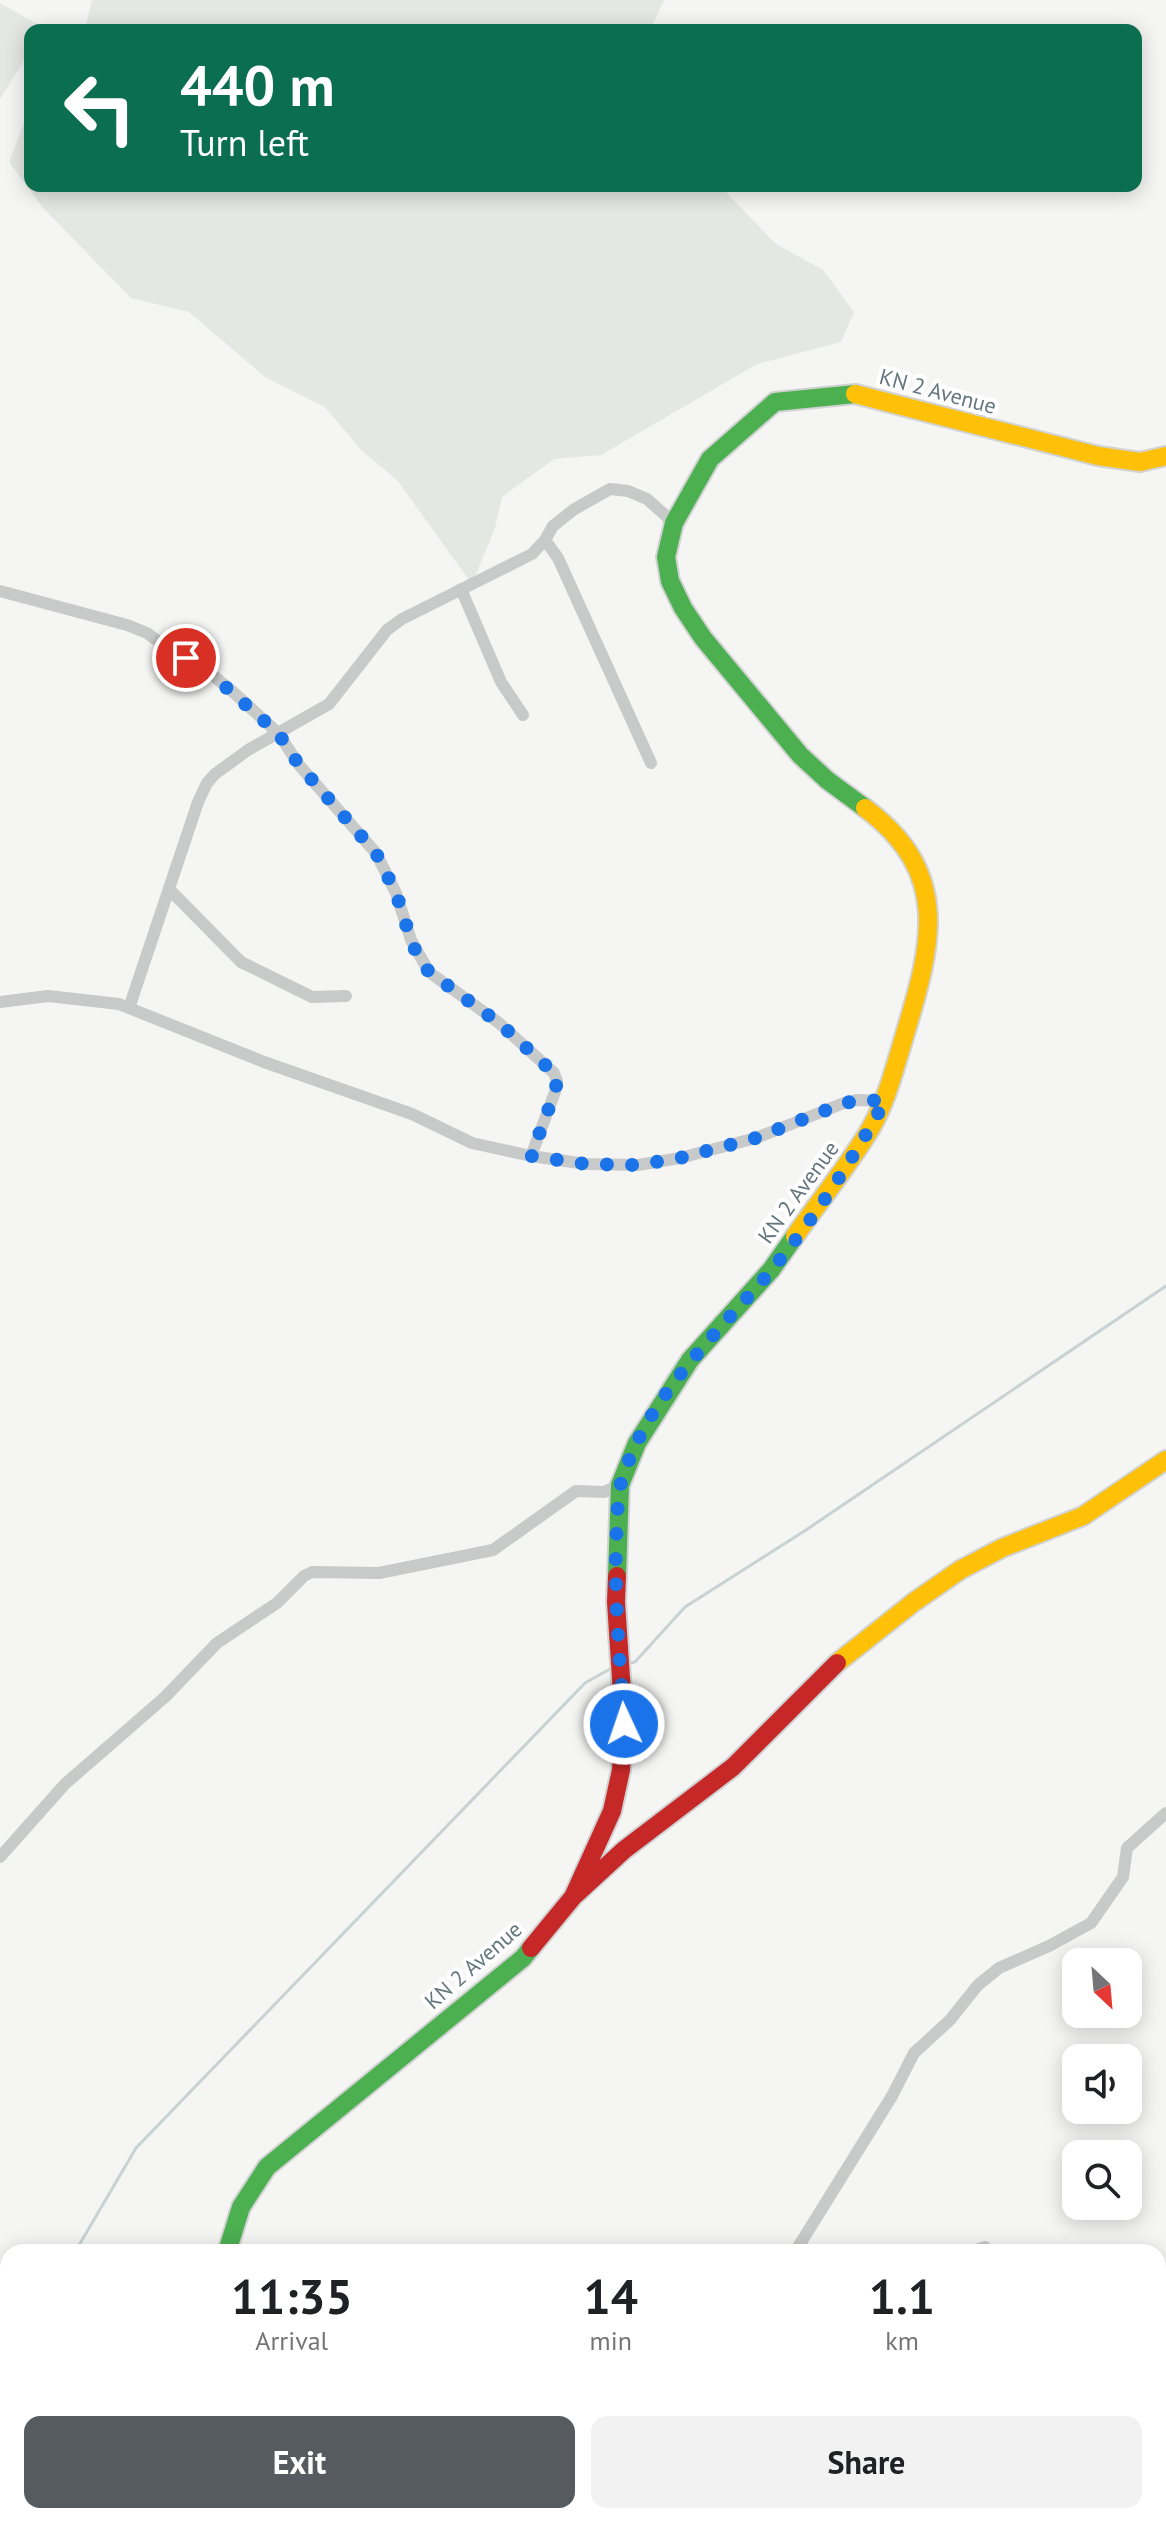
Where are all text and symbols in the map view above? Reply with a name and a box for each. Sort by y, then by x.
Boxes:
text: 440 m [180,49,335,121]
icon: left [48,56,152,160]
text: Turn left [180,119,309,166]
street label: KN 2 Avenue [876,362,1000,420]
pin [152,624,220,692]
icon: arrive [164,636,208,680]
street label: KN 2 Avenue [751,1135,845,1249]
position arrow [582,1682,666,1766]
street label: KN 2 Avenue [419,1915,527,2015]
north arrow [1062,1948,1142,2028]
map controls [1062,1948,1142,2220]
button: sound [1062,2044,1142,2124]
button: search [1062,2140,1142,2220]
text: 11:35 [231,2265,353,2327]
text: 14 [584,2265,638,2327]
text: 1.1 [869,2265,935,2327]
text: Arrival [255,2324,328,2357]
text: min [590,2324,632,2357]
text: km [885,2324,919,2357]
button: Exit [24,2416,575,2508]
button: Share [591,2416,1142,2508]

